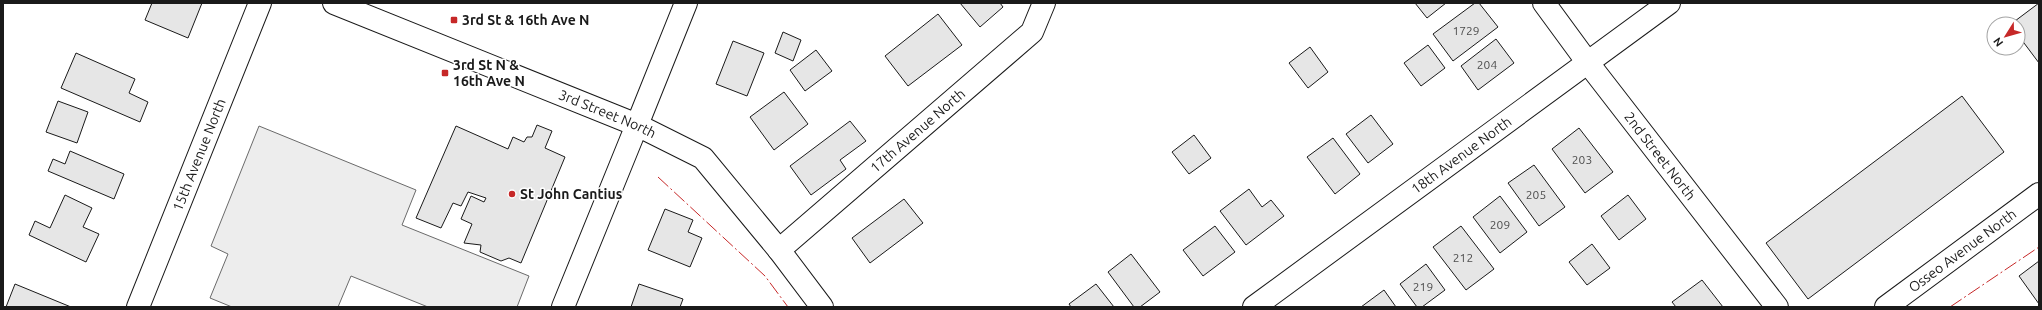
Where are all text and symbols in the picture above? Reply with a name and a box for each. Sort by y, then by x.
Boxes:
place label: 3rd St & 16th Ave N [462,12,589,28]
marker: 3rd St & 16th Ave N [449,15,459,25]
north arrow [1986,16,2026,56]
house number: 1729 [1452,24,1480,37]
text: N [1991,35,2005,49]
place label: 3rd St N & 16th Ave N [453,57,525,89]
house number: 204 [1477,58,1497,71]
marker: 3rd St N & 16th Ave N [440,68,450,78]
street label: 17th Avenue North [867,85,968,176]
street label: 3rd Street North [556,86,659,141]
street label: 15th Avenue North [169,96,229,213]
street label: 2nd Street North [1621,109,1699,203]
street label: 18th Avenue North [1408,113,1514,197]
house number: 203 [1572,153,1592,166]
place label: St John Cantius [520,186,623,202]
house number: 205 [1526,188,1546,201]
marker: St John Cantius [507,189,517,199]
street label: Osseo Avenue North [1906,206,2019,296]
house number: 209 [1490,218,1510,231]
house number: 212 [1453,251,1473,264]
house number: 219 [1413,280,1433,293]

